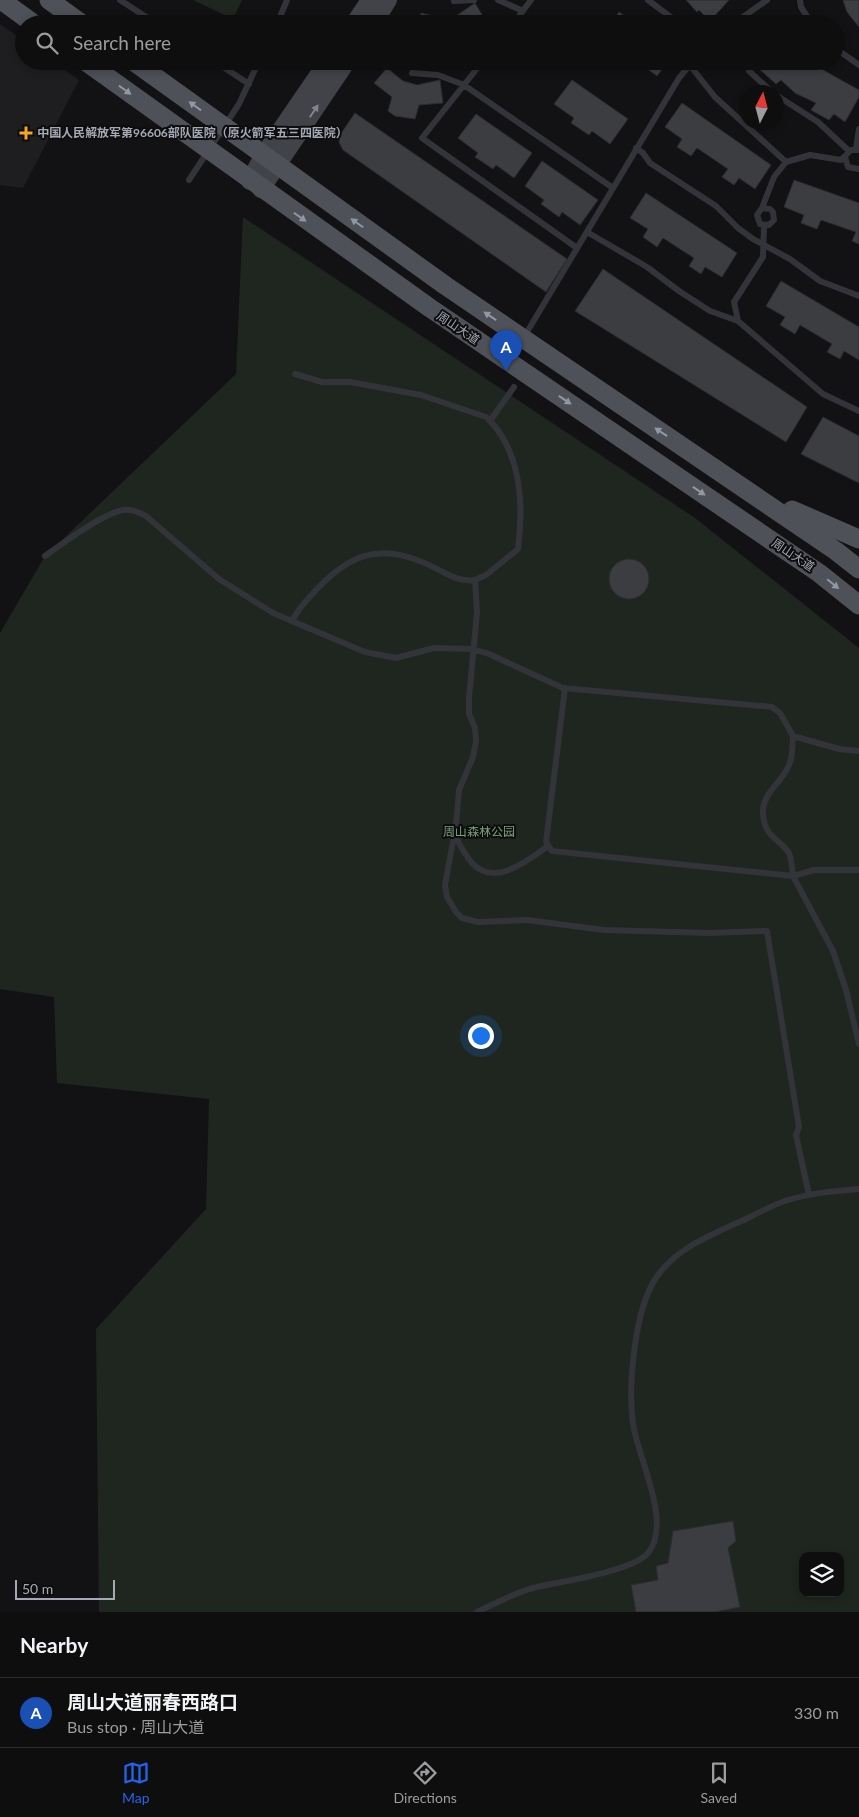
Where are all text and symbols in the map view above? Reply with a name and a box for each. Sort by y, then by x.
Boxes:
search box [15,15,844,70]
icon: search [33,29,61,57]
text: Search here [73,31,171,54]
one-way arrow [118,85,132,95]
north arrow [739,85,784,130]
one-way arrow [189,101,202,112]
one-way arrow [309,104,319,118]
place label: 中国人民解放军第96606部队医院（原火箭军五三四医院） [37,125,348,140]
marker: 中国人民解放军第96606部队医院（原火箭军五三四医院） [19,126,33,140]
one-way arrow [294,212,307,222]
one-way arrow [350,218,364,228]
street label: 周山大道 [434,308,482,347]
one-way arrow [484,311,497,321]
pin: A [490,330,522,371]
one-way arrow [558,395,571,405]
one-way arrow [654,427,668,437]
one-way arrow [692,486,706,496]
street label: 周山大道 [769,535,817,574]
one-way arrow [826,578,839,589]
park label: 周山森林公园 [443,824,515,839]
your location [468,1023,494,1049]
map controls [799,1552,844,1597]
button: layers [799,1552,844,1597]
scale bar [15,1577,115,1600]
text: 50 m [22,1580,53,1597]
text: Nearby [20,1632,88,1657]
text: 周山大道丽春西路口 [67,1690,238,1713]
text: A [30,1703,42,1722]
text: 330 m [794,1703,839,1722]
text: Bus stop · 周山大道 [67,1717,204,1736]
tab: Map [122,1759,150,1806]
tab: Directions [394,1759,457,1806]
tab: Saved [701,1759,737,1806]

